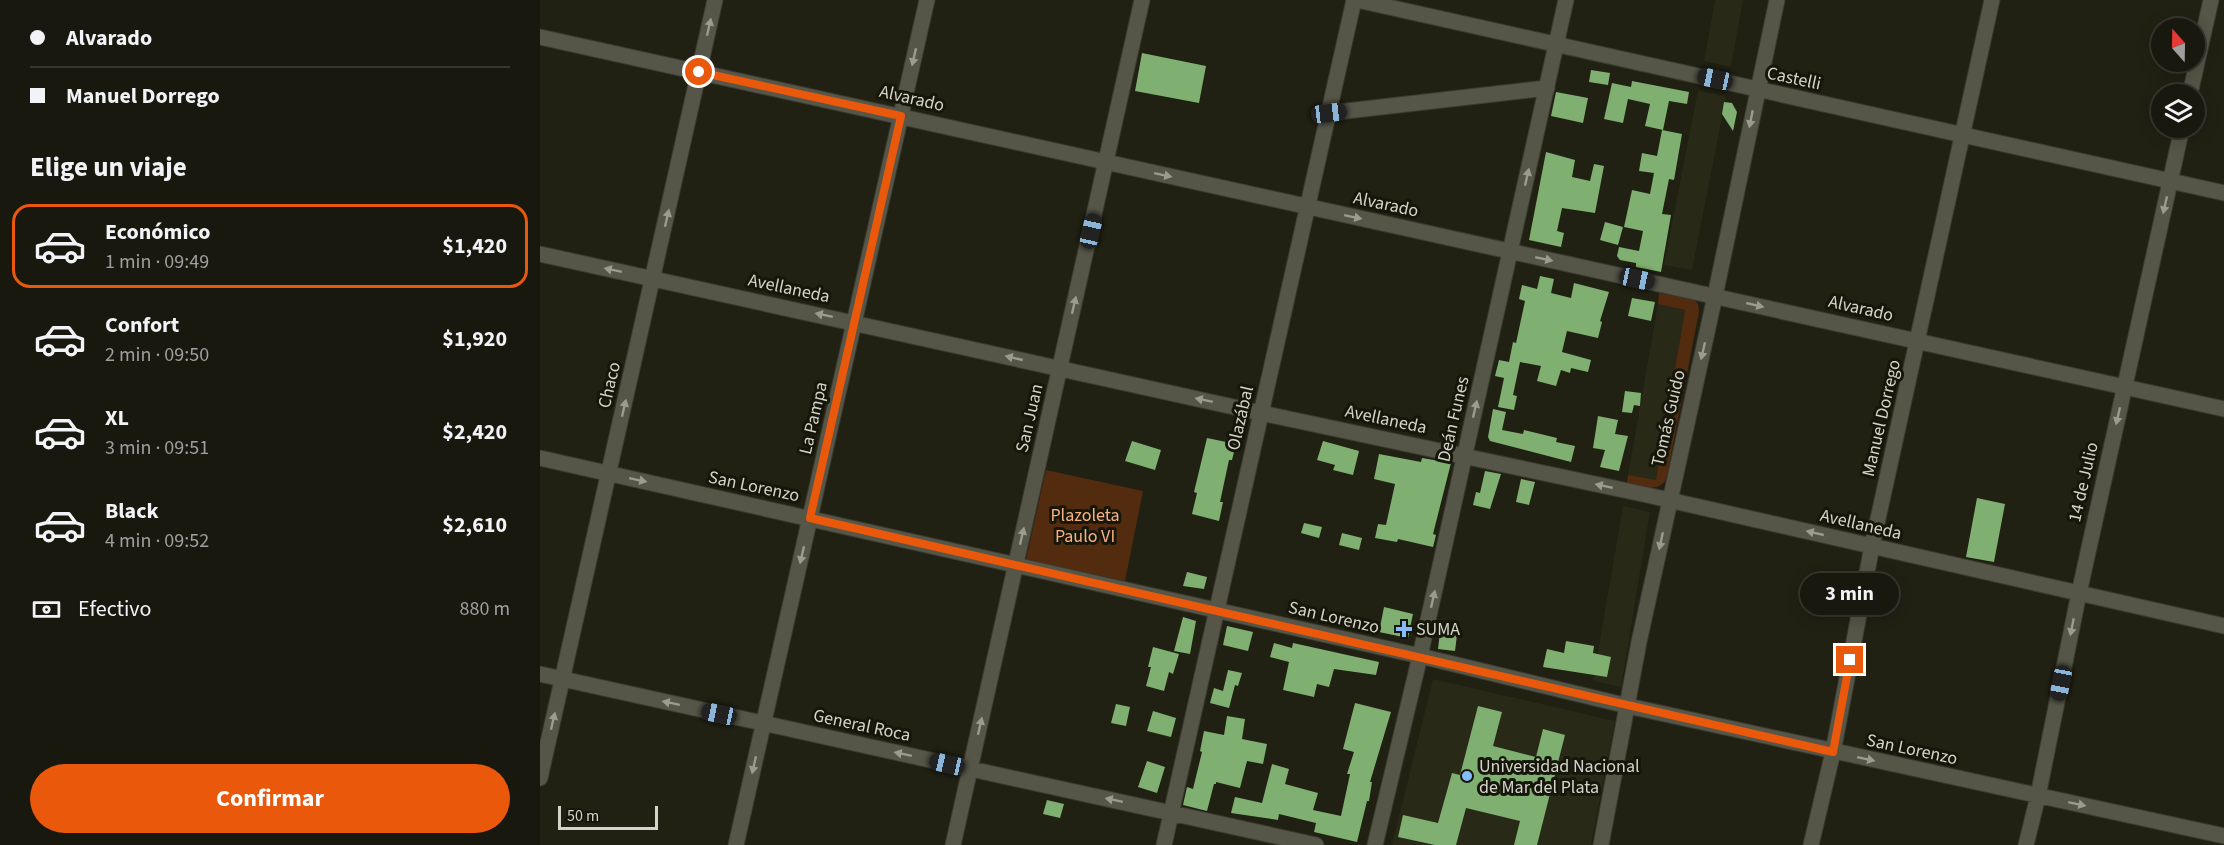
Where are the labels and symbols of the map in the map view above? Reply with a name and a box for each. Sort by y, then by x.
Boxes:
one-way arrow [705,18,715,37]
north arrow [2151,18,2205,72]
one-way arrow [909,48,918,67]
route start [685,58,712,85]
street label: Castelli [1764,61,1823,96]
car [1696,66,1734,92]
street label: Alvarado [877,79,947,118]
car [1310,102,1348,124]
one-way arrow [1746,109,1755,128]
one-way arrow [1522,168,1532,187]
one-way arrow [1154,170,1172,180]
street label: Alvarado [1351,185,1421,224]
one-way arrow [2160,196,2169,215]
one-way arrow [662,209,672,227]
car [1078,211,1104,251]
one-way arrow [1344,212,1363,222]
one-way arrow [1535,255,1554,264]
one-way arrow [603,264,622,274]
car [1618,266,1656,292]
street label: Avellaneda [746,268,832,309]
street label: Alvarado [1826,289,1896,328]
one-way arrow [1070,295,1079,314]
one-way arrow [1746,300,1764,310]
one-way arrow [814,310,833,320]
one-way arrow [1698,342,1707,361]
one-way arrow [1004,353,1023,362]
street label: Manuel Dorrego [1856,357,1907,479]
street label: Chaco [592,360,627,411]
street label: Tomás Guido [1645,367,1692,469]
street label: Deán Funes [1432,374,1475,464]
street label: La Pampa [793,379,834,457]
street label: San Juan [1009,381,1049,455]
street label: Olazábal [1221,383,1260,453]
one-way arrow [1195,395,1214,404]
one-way arrow [620,398,629,417]
street label: Avellaneda [1343,399,1429,440]
one-way arrow [1471,399,1481,418]
one-way arrow [2113,407,2122,426]
street label: 14 de Julio [2062,440,2105,524]
street label: San Lorenzo [706,465,802,508]
one-way arrow [629,476,648,485]
one-way arrow [1595,481,1614,490]
park label: Plazoleta Paulo VI [1050,503,1120,549]
street label: Avellaneda [1818,503,1904,546]
one-way arrow [1018,527,1028,545]
one-way arrow [1805,528,1824,537]
one-way arrow [1656,532,1665,551]
one-way arrow [797,545,806,564]
callout: 3 min [1800,573,1900,615]
one-way arrow [1429,589,1438,608]
street label: San Lorenzo [1286,595,1382,640]
place label: SUMA [1416,617,1460,642]
one-way arrow [2067,618,2076,637]
marker: SUMA [1397,622,1411,636]
route end [1836,646,1863,673]
car [2049,664,2073,702]
one-way arrow [662,698,681,707]
car [700,701,738,727]
street label: General Roca [811,703,913,748]
one-way arrow [549,712,559,730]
one-way arrow [976,717,985,736]
street label: San Lorenzo [1864,728,1960,771]
one-way arrow [893,749,912,758]
car [927,751,967,777]
place label: Universidad Nacional de Mar del Plata [1479,754,1640,800]
one-way arrow [1857,755,1876,764]
one-way arrow [749,756,759,775]
marker: Universidad Nacional de Mar del Plata [1460,769,1474,783]
one-way arrow [1104,795,1123,804]
one-way arrow [2068,800,2086,810]
scale bar [558,803,658,830]

